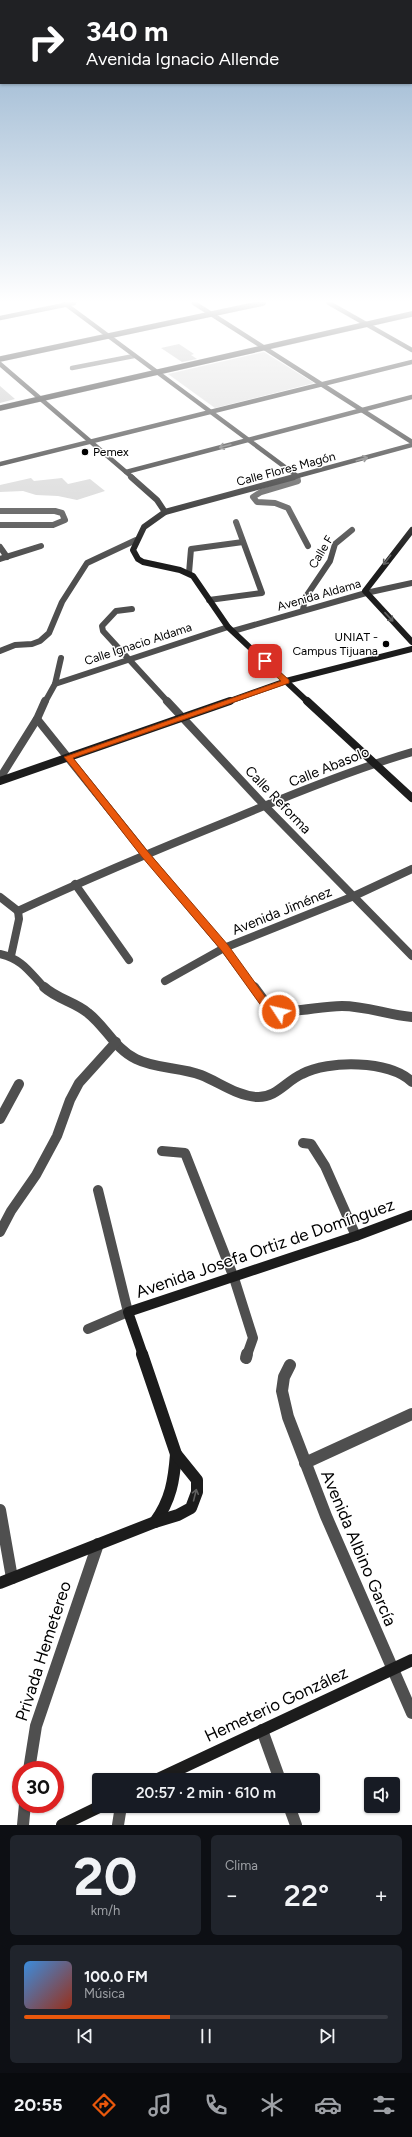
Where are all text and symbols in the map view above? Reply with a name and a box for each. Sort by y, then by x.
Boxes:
text: 340 m [86,14,169,48]
icon: right [20,16,72,68]
text: Avenida Ignacio Allende [86,48,279,70]
one-way arrow [219,443,232,450]
place label: Pemex [93,445,129,459]
marker: Pemex [80,447,90,457]
street label: Calle Flores Magón [235,449,337,489]
one-way arrow [355,454,368,462]
street label: Calle F [306,533,337,571]
one-way arrow [383,554,392,565]
street label: Avenida Aldama [276,576,362,614]
one-way arrow [384,612,394,622]
street label: Calle Ignacio Aldama [83,620,193,668]
place label: UNIAT - Campus Tijuana [292,630,378,658]
marker: UNIAT - Campus Tijuana [381,639,391,649]
pin [248,644,282,678]
icon: arrive [254,650,276,672]
street label: Calle Abasolo [286,743,372,791]
street label: Calle Reforma [241,762,315,838]
street label: Avenida Jiménez [230,883,335,939]
position arrow [258,991,300,1033]
street label: Avenida Josefa Ortiz de Domínguez [133,1194,397,1302]
street label: Avenida Albino García [317,1467,401,1629]
one-way arrow [192,1488,200,1501]
street label: Privada Hemetereo [11,1578,75,1724]
street label: Hemeterio González [201,1662,351,1746]
speed limit sign: 30 [12,1761,64,1813]
map controls [364,1777,400,1813]
button: sound [364,1777,400,1813]
text: 20:57 · 2 min · 610 m [136,1784,276,1802]
text: 20 [74,1846,137,1908]
text: Clima [225,1858,258,1873]
text: 22° [284,1877,329,1914]
text: − [225,1882,239,1909]
text: + [374,1882,388,1909]
text: km/h [91,1903,120,1918]
text: 100.0 FM [84,1968,148,1986]
text: Música [84,1986,125,2001]
icon: previous [74,2025,96,2047]
icon: pause [195,2025,217,2047]
icon: next [316,2025,338,2047]
icon: directions [90,2091,118,2119]
icon: music [146,2091,174,2119]
icon: phone [202,2091,230,2119]
icon: climate [258,2091,286,2119]
icon: car [314,2091,342,2119]
icon: filters [370,2091,398,2119]
text: 20:55 [14,2094,62,2116]

